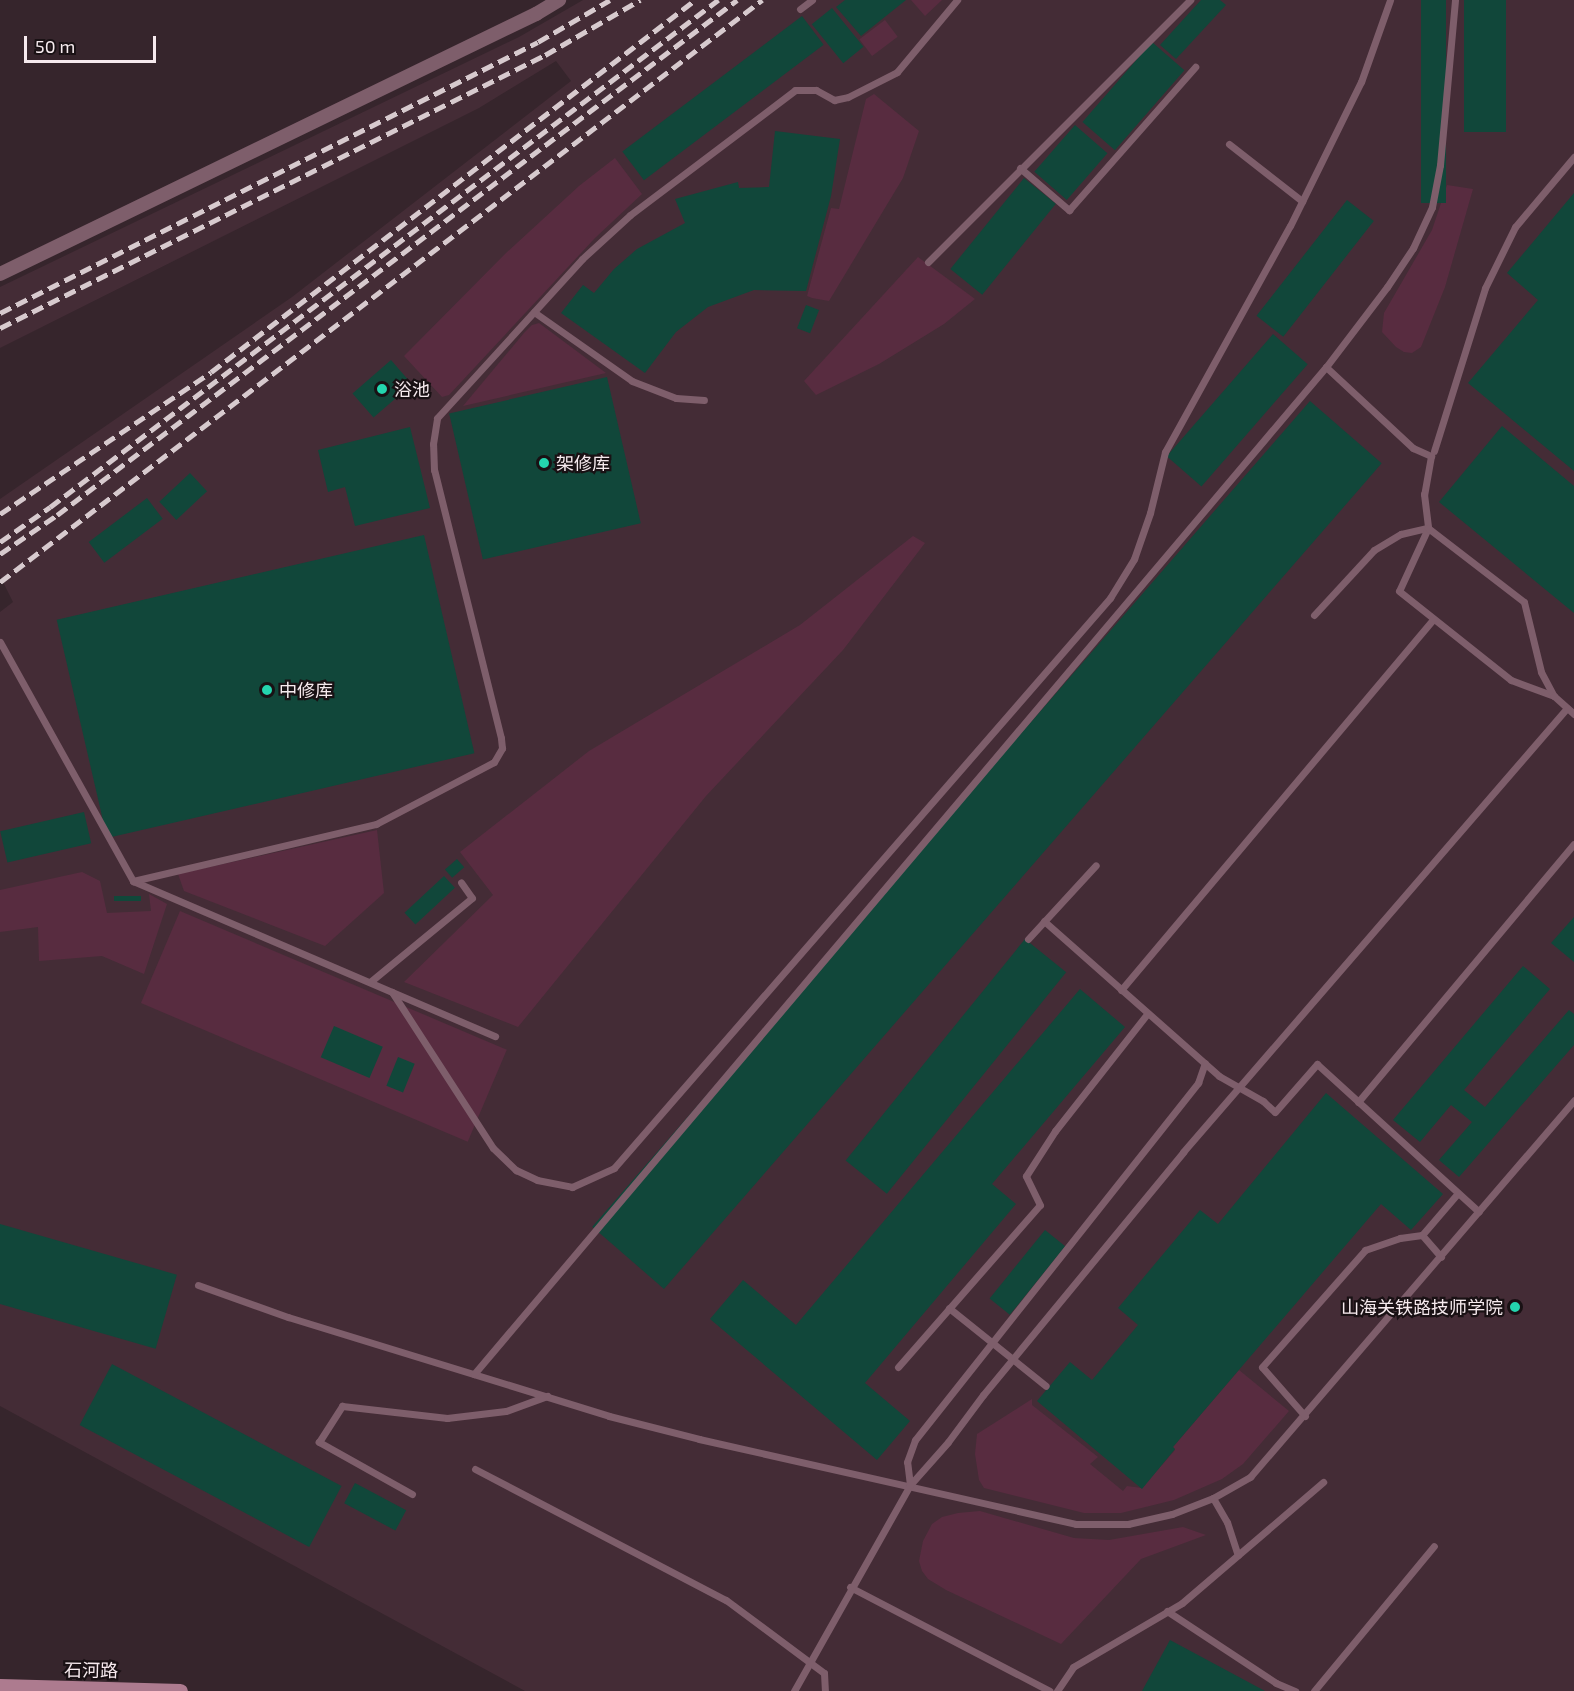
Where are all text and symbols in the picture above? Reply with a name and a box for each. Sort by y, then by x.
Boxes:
scale bar [27,24,159,62]
text: 50 m [35,35,75,57]
place label: 浴池 [394,378,430,400]
marker: 浴池 [375,382,389,396]
place label: 架修库 [556,452,610,474]
marker: 架修库 [537,456,551,470]
place label: 中修库 [279,679,333,701]
marker: 中修库 [260,683,274,697]
place label: 山海关铁路技师学院 [1341,1296,1503,1318]
marker: 山海关铁路技师学院 [1508,1300,1522,1314]
street label: 石河路 [64,1659,118,1681]

